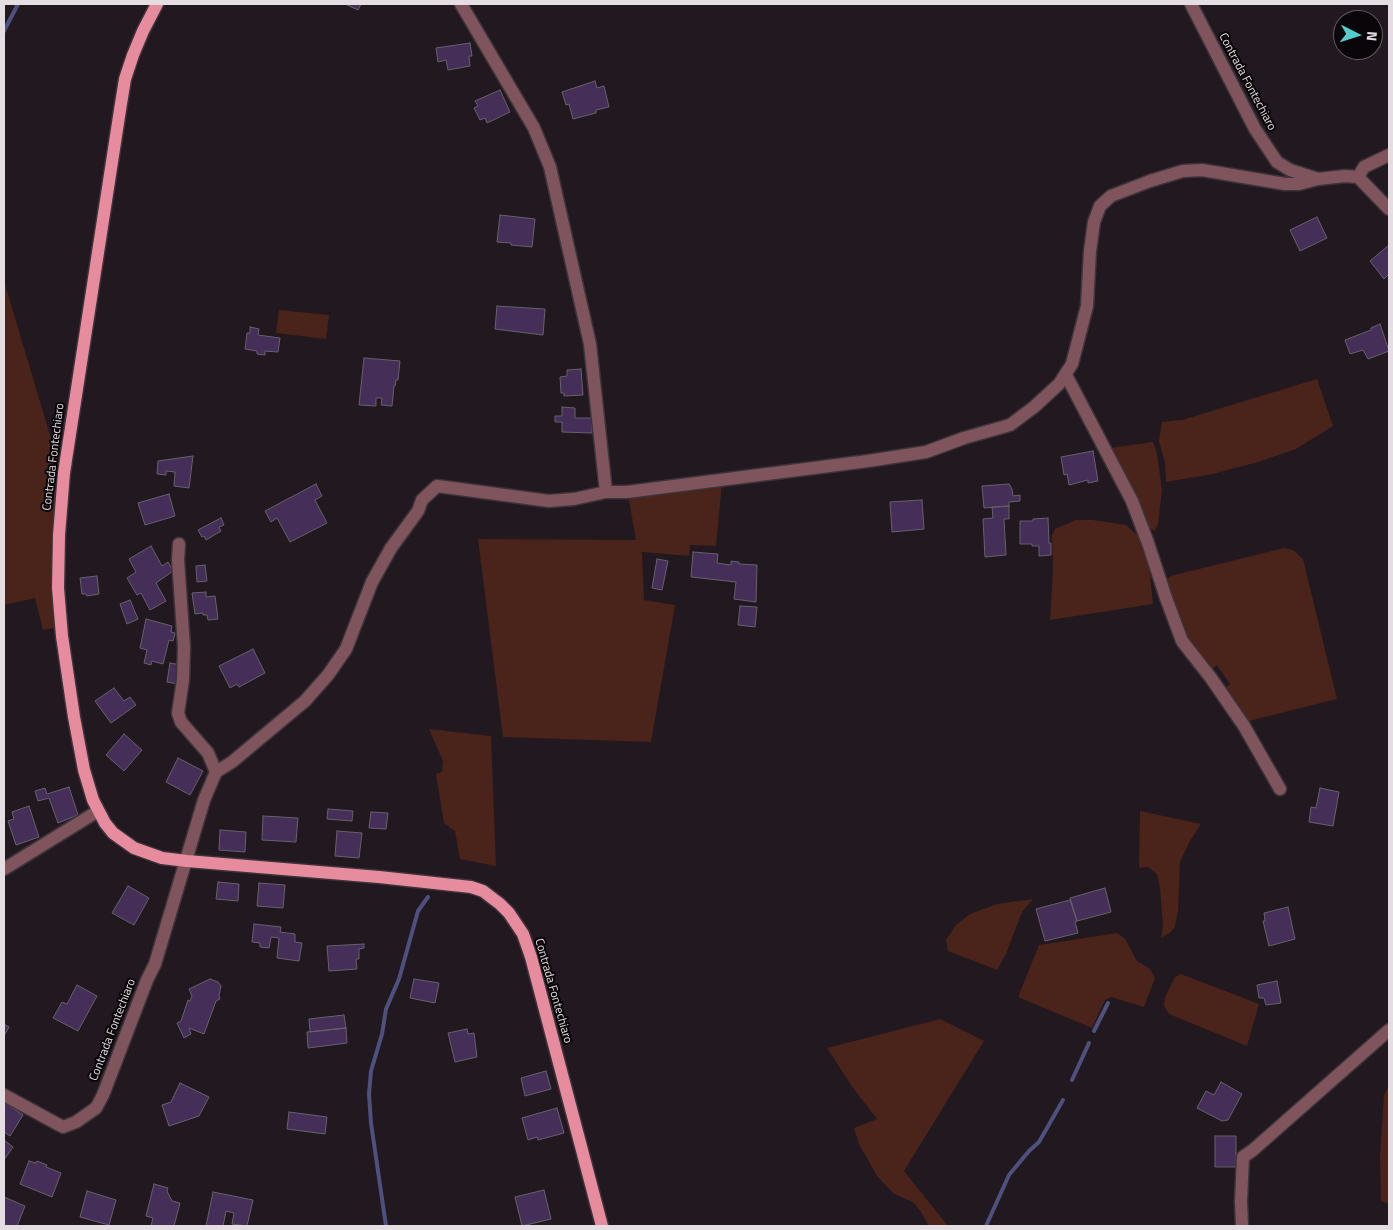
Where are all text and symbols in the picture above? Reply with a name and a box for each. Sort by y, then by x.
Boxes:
north arrow [1333,10,1383,60]
street label: Contrada Fontechiaro [1215,31,1279,133]
text: N [1362,31,1383,42]
street label: Contrada Fontechiaro [40,402,68,512]
street label: Contrada Fontechiaro [531,937,575,1045]
street label: Contrada Fontechiaro [87,977,139,1083]

